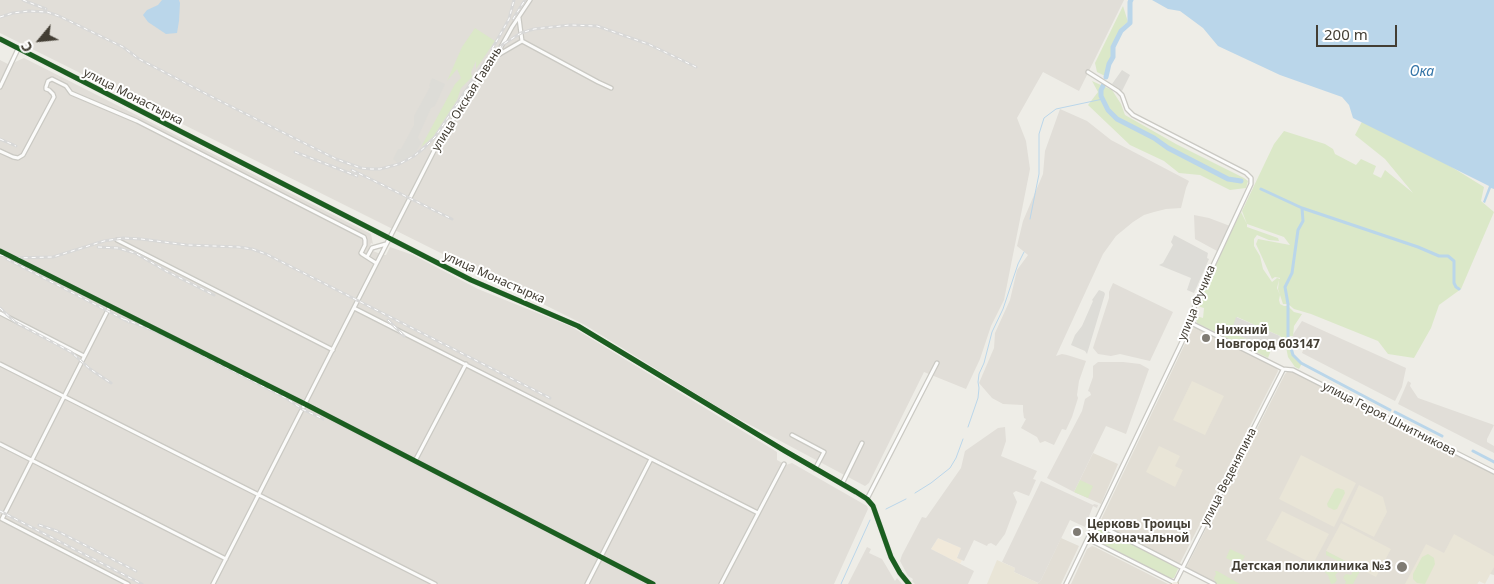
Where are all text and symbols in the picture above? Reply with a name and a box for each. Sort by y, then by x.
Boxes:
north arrow [15,15,65,65]
scale bar [1319,15,1400,47]
text: 200 m [1324,24,1368,44]
text: С [16,39,37,56]
street label: улица Окская Гавань [429,44,505,154]
water label: Ока [1410,64,1434,80]
street label: улица Монастырка [81,66,185,128]
street label: улица Монастырка [441,249,547,307]
street label: улица Фучика [1175,263,1219,343]
place label: Нижний Новгород 603147 [1216,324,1320,352]
marker: Нижний Новгород 603147 [1200,332,1212,344]
street label: улица Героя Шнитникова [1320,379,1458,459]
street label: улица Веденяпина [1198,425,1260,529]
place label: Церковь Троицы Живоначальной [1087,518,1191,546]
marker: Церковь Троицы Живоначальной [1071,526,1083,538]
place label: Детская поликлиника №3 [1232,560,1391,574]
marker: Детская поликлиника №3 [1395,560,1409,574]

